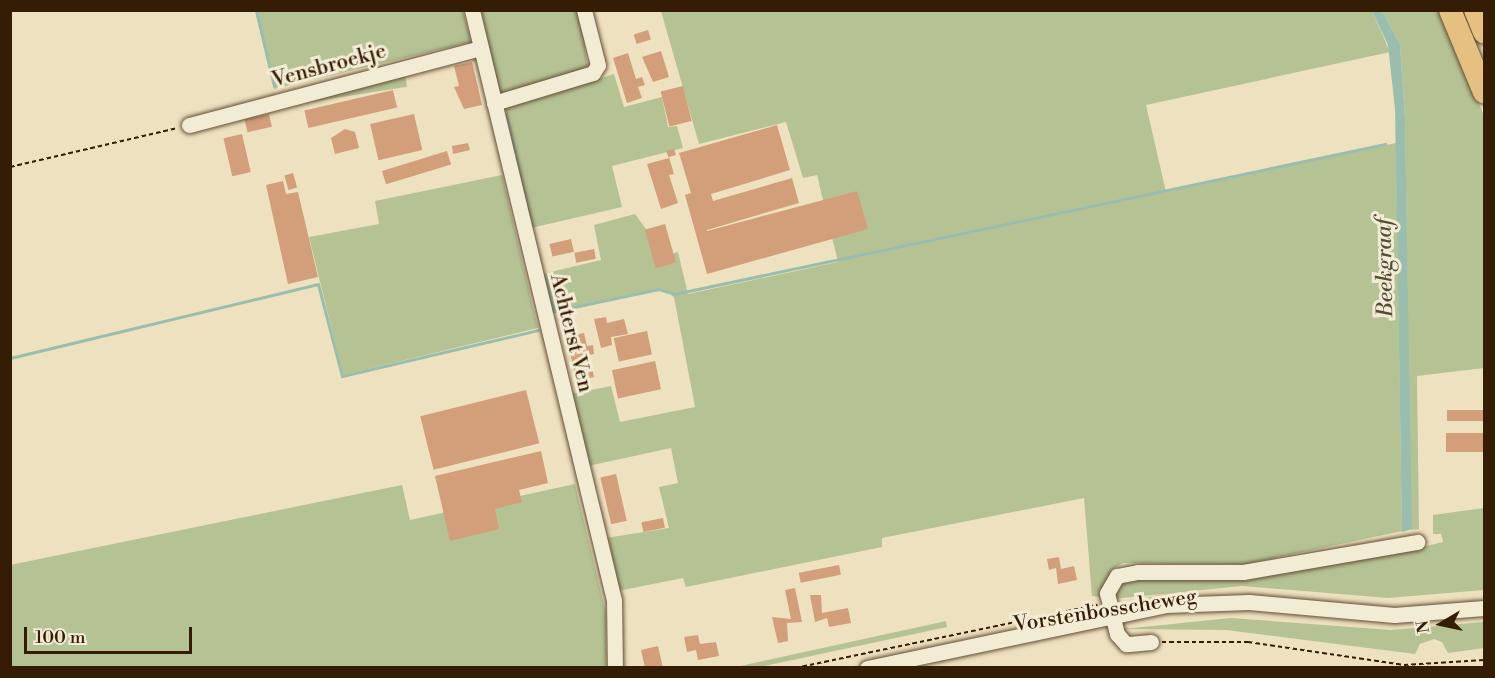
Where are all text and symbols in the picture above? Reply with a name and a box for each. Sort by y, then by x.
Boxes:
street label: Vensbroekje [269,39,389,93]
water label: Beekgraaf [1371,219,1399,317]
street label: Achterst Ven [544,271,598,395]
street label: Vorstenbosscheweg [1012,584,1198,638]
north arrow [1411,594,1471,654]
scale bar [27,615,195,653]
text: N [1412,619,1434,635]
text: 100 m [35,626,86,649]

